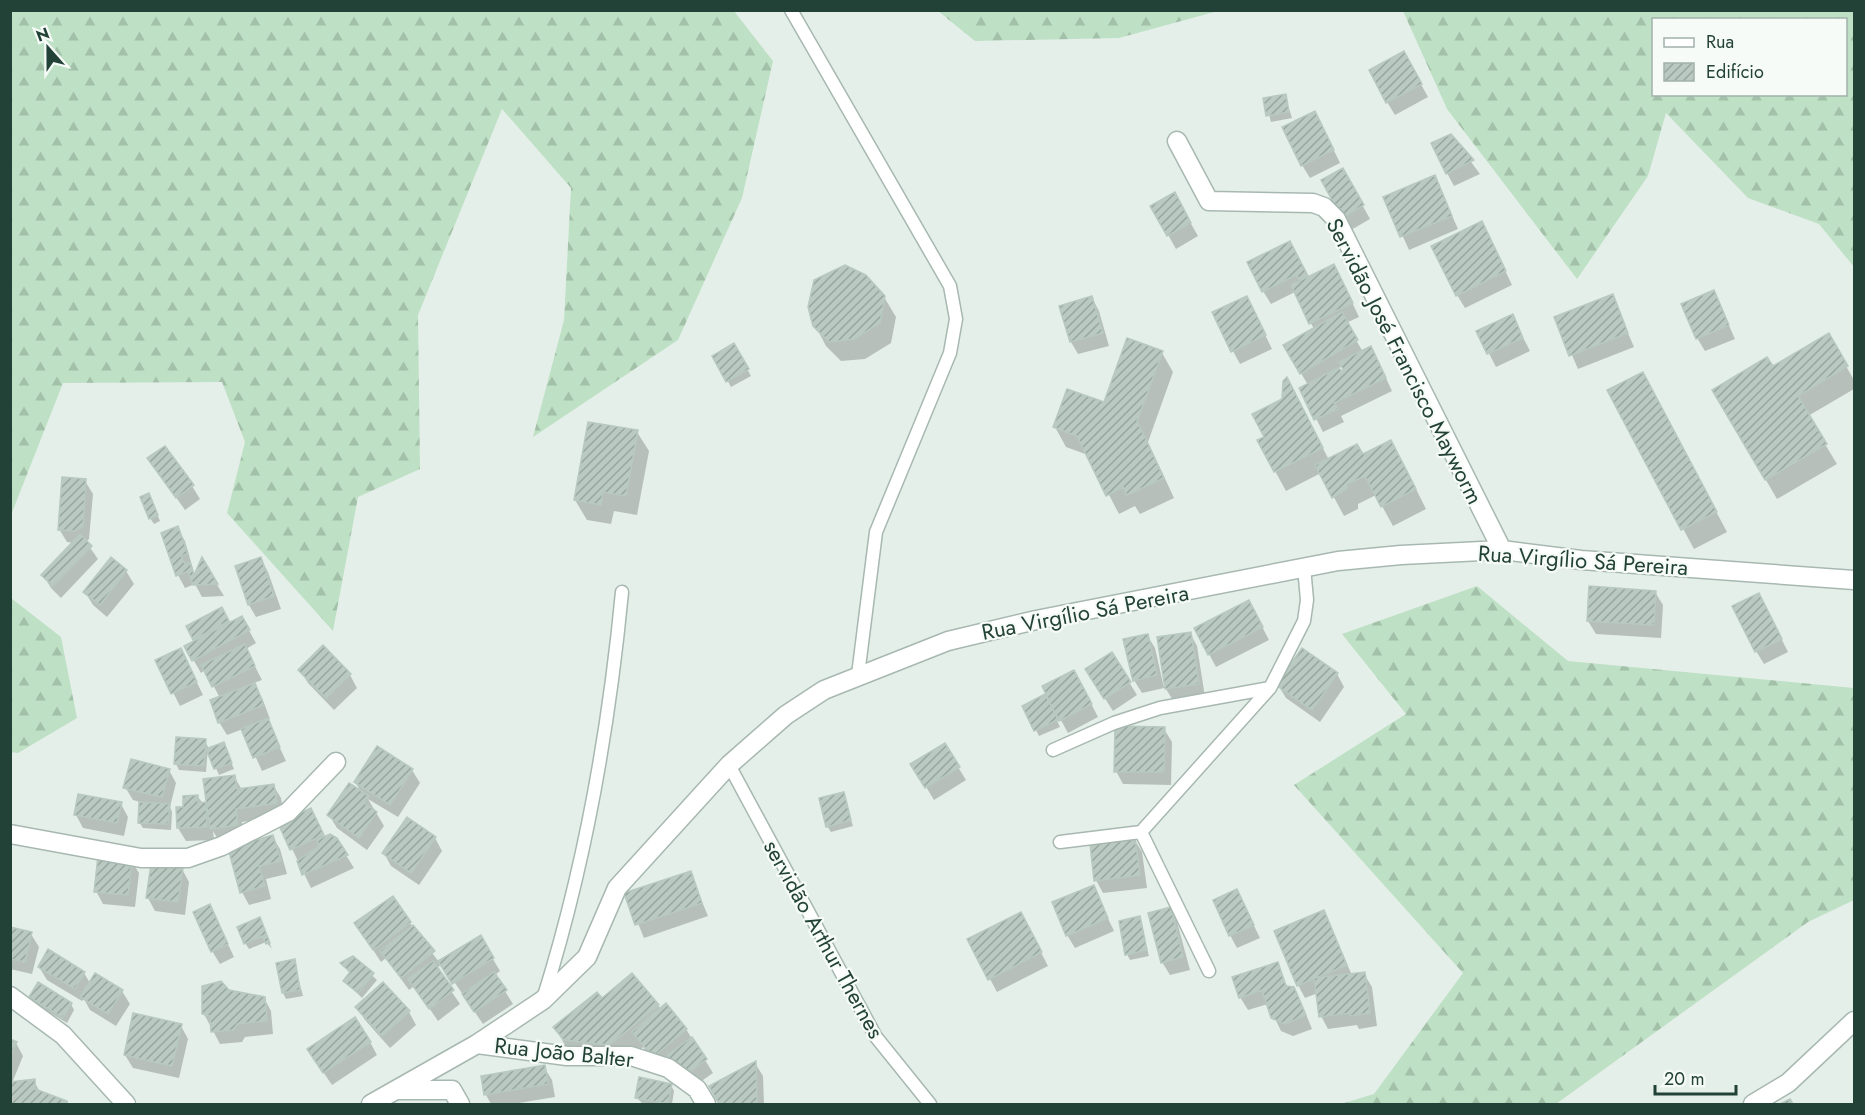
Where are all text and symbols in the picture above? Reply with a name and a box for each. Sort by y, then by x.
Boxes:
north arrow [18,18,78,78]
legend [1652,18,1847,96]
text: N [33,21,53,47]
text: Rua [1706,29,1734,55]
text: Edifício [1706,59,1764,85]
street label: Servidão José Francisco Mayworm [1319,212,1491,510]
street label: Rua Virgílio Sá Pereira [1477,537,1689,583]
street label: Rua Virgílio Sá Pereira [979,576,1191,648]
street label: servidão Arthur Thernes [756,834,892,1044]
street label: Rua João Balter [493,1029,636,1075]
scale bar [1655,1058,1736,1096]
text: 20 m [1664,1066,1704,1092]

